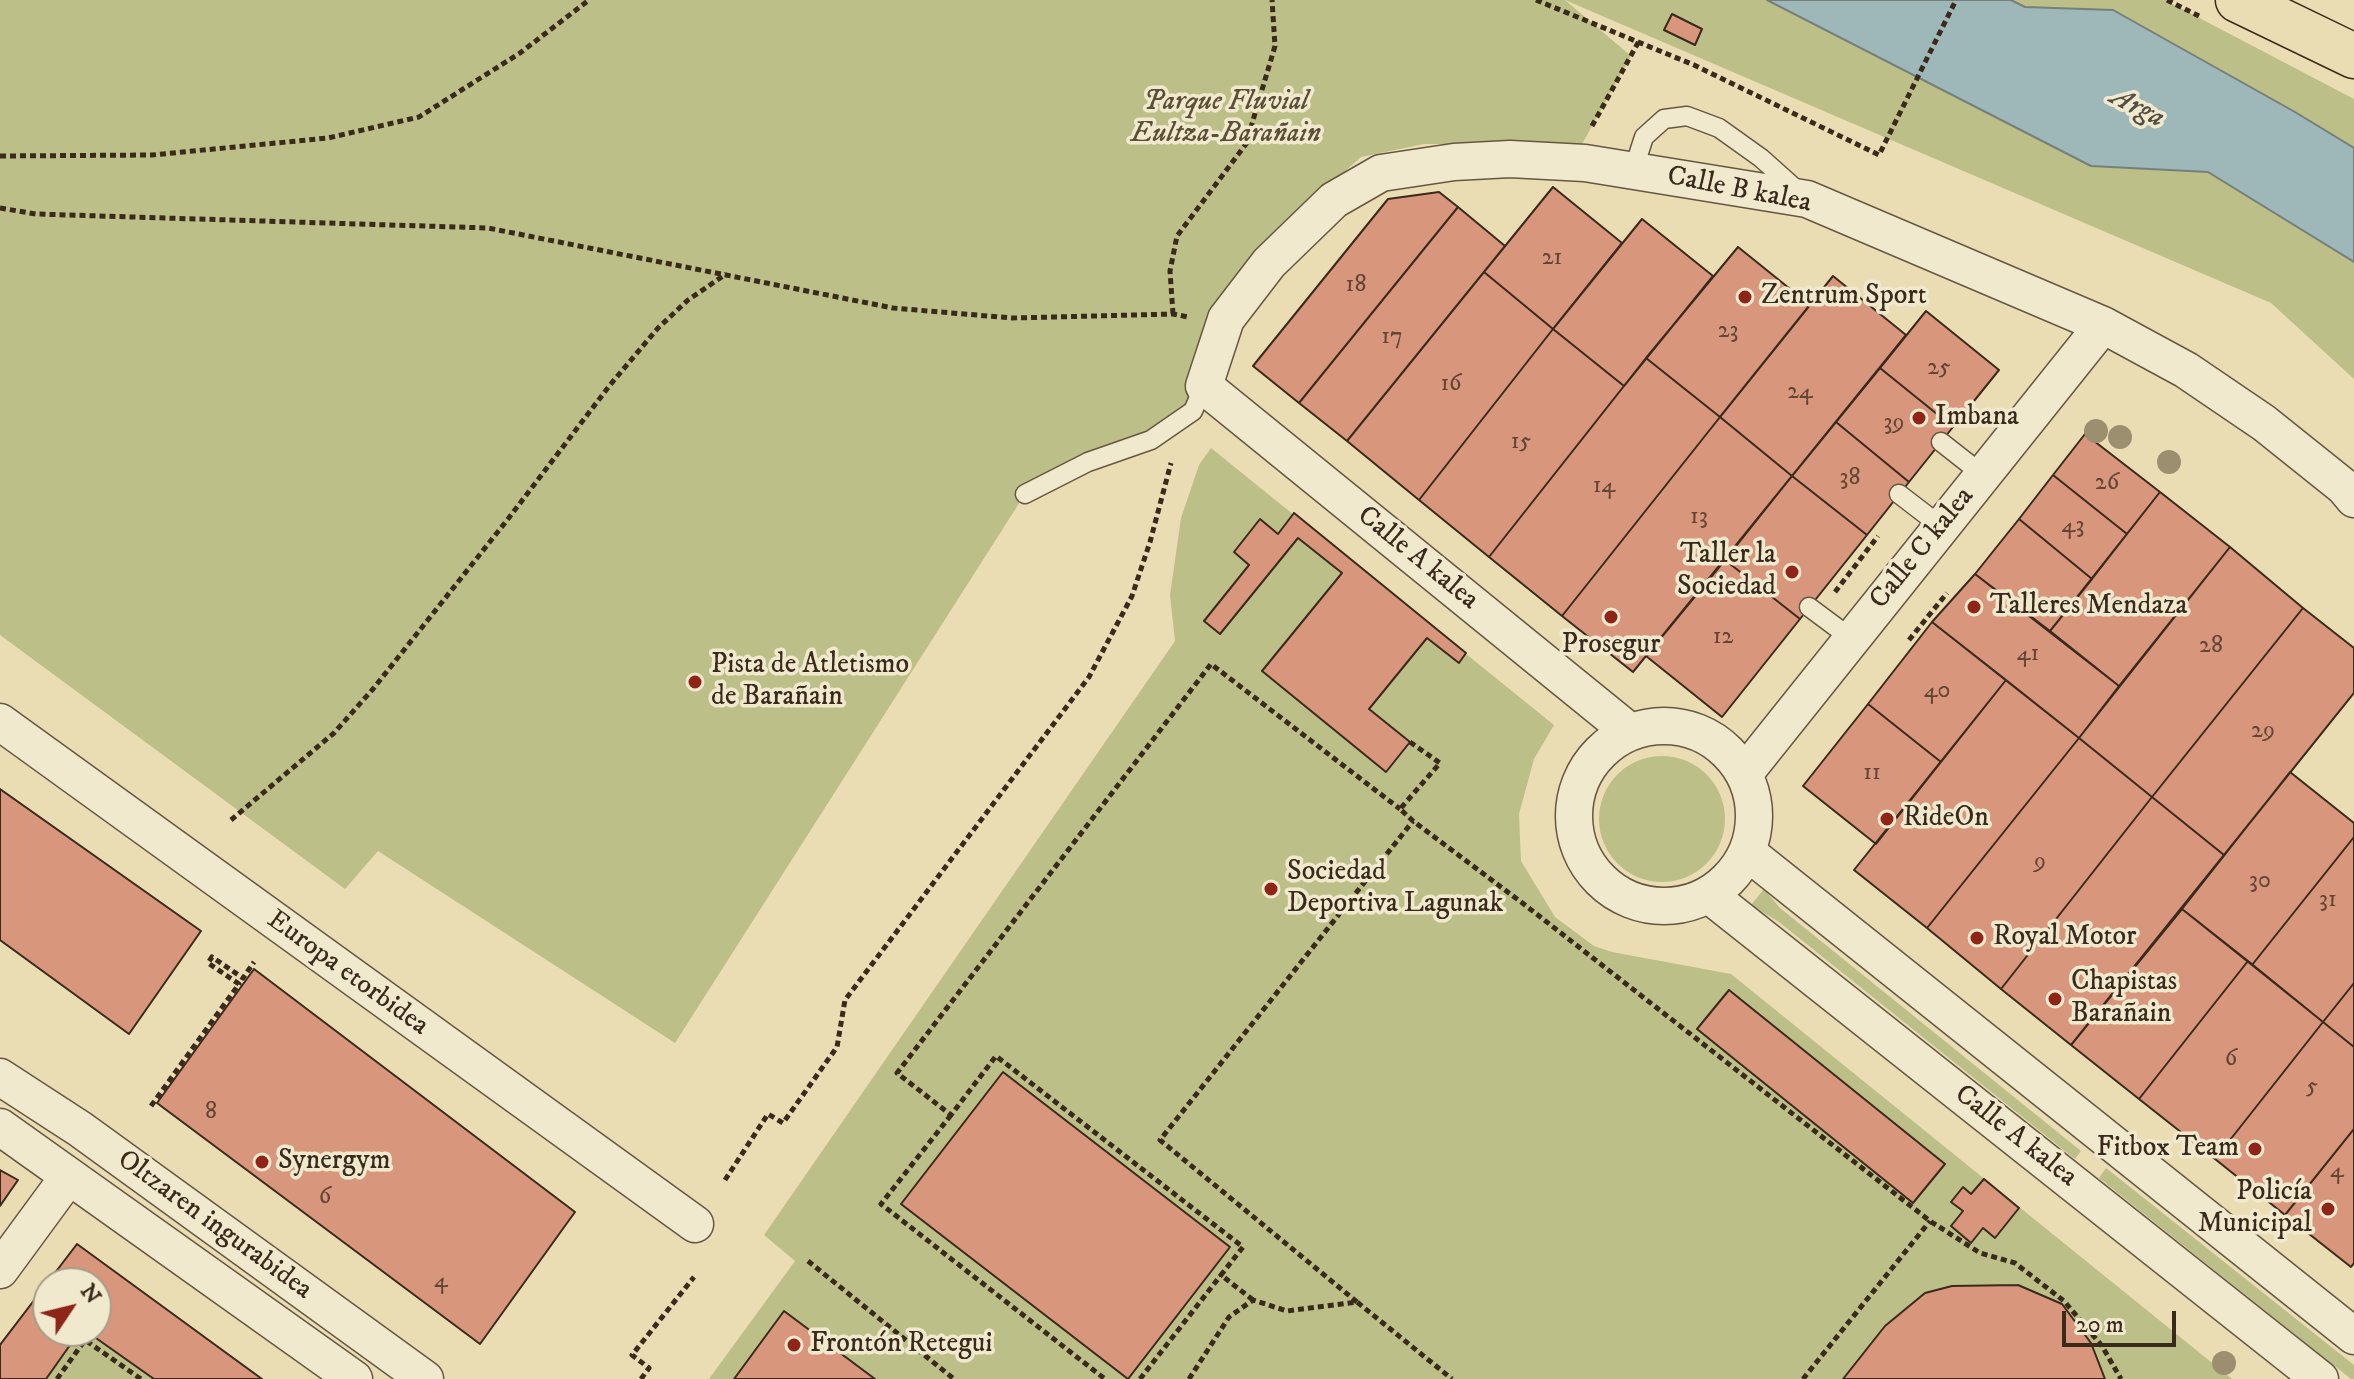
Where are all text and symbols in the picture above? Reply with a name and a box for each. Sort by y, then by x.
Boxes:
water label: Arga [2104,80,2170,138]
park label: Parque Fluvial Eultza-Barañain [1131,86,1321,152]
street label: Calle B kalea [1664,161,1814,221]
house number: 21 [1542,245,1562,273]
house number: 18 [1346,272,1366,300]
place label: Zentrum Sport [1761,280,1927,314]
marker: Zentrum Sport [1736,288,1754,306]
house number: 23 [1718,318,1738,346]
house number: 17 [1381,324,1403,352]
house number: 25 [1927,355,1951,383]
house number: 16 [1440,371,1462,399]
house number: 24 [1787,379,1813,407]
place label: Imbana [1935,401,2019,435]
marker: Imbana [1910,409,1928,427]
house number: 39 [1884,410,1904,438]
house number: 15 [1511,429,1531,457]
house number: 38 [1840,465,1860,493]
house number: 26 [2095,470,2119,498]
house number: 14 [1593,473,1615,501]
street label: Calle C kalea [1864,481,1982,617]
street label: Calle A kalea [1350,500,1484,618]
house number: 13 [1690,504,1708,532]
house number: 43 [2062,513,2084,541]
place label: Taller la Sociedad [1677,539,1776,605]
marker: Taller la Sociedad [1783,563,1801,581]
place label: Talleres Mendaza [1990,590,2188,624]
marker: Talleres Mendaza [1965,598,1983,616]
marker: Prosegur [1602,608,1620,626]
house number: 12 [1713,624,1733,652]
place label: Prosegur [1562,629,1660,663]
house number: 28 [2199,633,2223,661]
house number: 41 [2017,641,2039,669]
place label: Pista de Atletismo de Barañain [711,649,909,715]
marker: Pista de Atletismo de Barañain [686,673,704,691]
house number: 40 [1924,678,1950,706]
house number: 29 [2251,718,2275,746]
house number: 11 [1863,760,1881,788]
place label: RideOn [1903,802,1989,836]
marker: RideOn [1878,810,1896,828]
house number: 9 [2034,849,2046,877]
place label: Sociedad Deportiva Lagunak [1287,856,1503,922]
house number: 30 [2249,868,2271,896]
marker: Sociedad Deportiva Lagunak [1262,880,1280,898]
house number: 31 [2319,887,2337,915]
street label: Europa etorbidea [260,904,434,1044]
place label: Royal Motor [1993,921,2136,955]
marker: Royal Motor [1968,929,1986,947]
place label: Chapistas Barañain [2071,966,2177,1032]
marker: Chapistas Barañain [2046,990,2064,1008]
house number: 6 [2225,1046,2237,1074]
house number: 5 [2306,1074,2318,1102]
street label: Calle A kalea [1947,1079,2083,1195]
house number: 8 [205,1099,217,1127]
place label: Fitbox Team [2096,1132,2239,1166]
marker: Fitbox Team [2246,1140,2264,1158]
street label: Oltzaren ingurabidea [110,1144,318,1308]
place label: Synergym [278,1145,391,1179]
marker: Synergym [253,1153,271,1171]
house number: 4 [2330,1158,2344,1186]
place label: Policía Municipal [2198,1176,2312,1242]
house number: 6 [319,1184,331,1212]
marker: Policía Municipal [2319,1200,2337,1218]
north arrow [32,1267,112,1347]
house number: 4 [434,1268,448,1296]
text: N [74,1279,107,1309]
scale bar [2066,1295,2180,1345]
text: 20 m [2076,1310,2124,1340]
place label: Frontón Retegui [810,1328,993,1362]
marker: Frontón Retegui [785,1336,803,1354]

